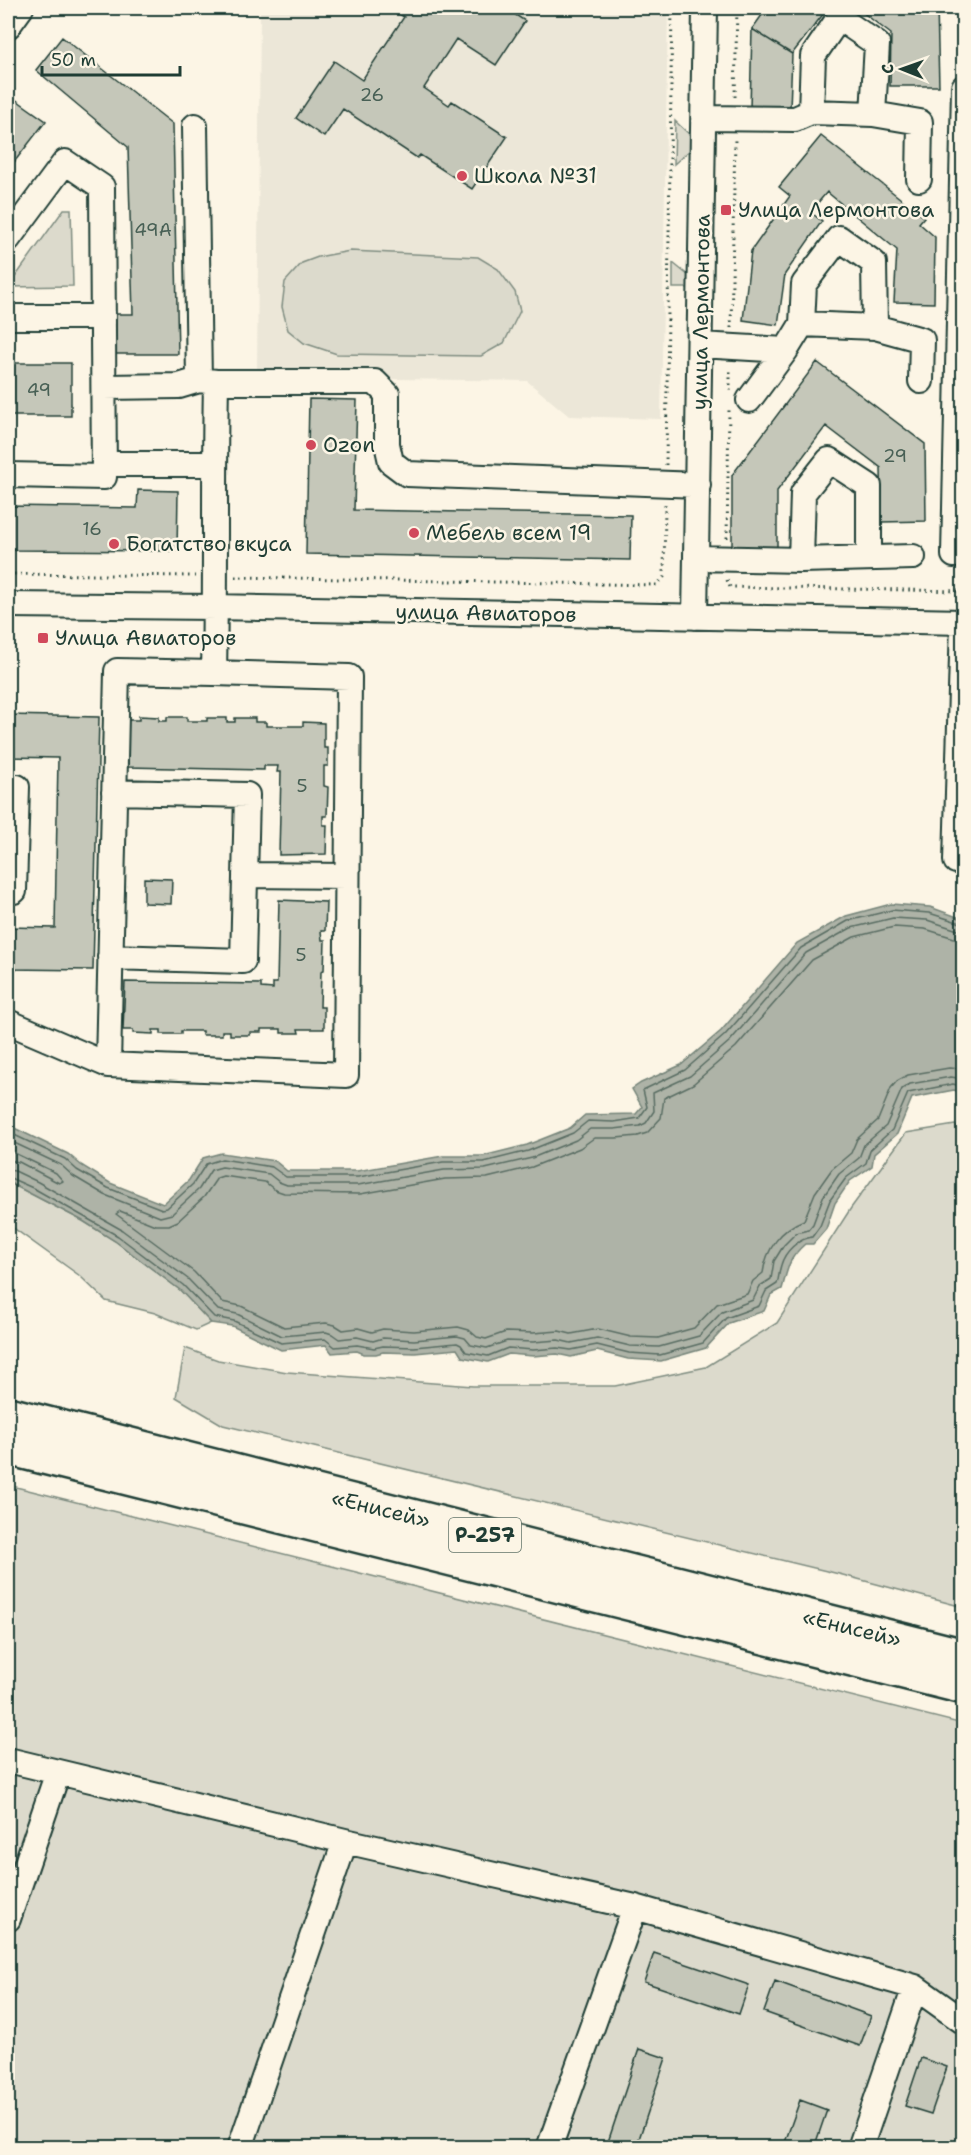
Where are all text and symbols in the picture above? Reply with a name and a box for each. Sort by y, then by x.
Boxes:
scale bar [42,39,180,77]
north arrow [872,39,932,99]
text: 50 m [51,48,96,72]
text: С [877,63,898,74]
house number: 26 [360,83,384,107]
place label: Школа №31 [474,162,597,190]
marker: Школа №31 [455,169,469,183]
place label: Улица Лермонтова [738,196,934,224]
marker: Улица Лермонтова [719,203,733,217]
street label: улица Лермонтова [685,214,717,410]
house number: 49А [134,218,172,242]
house number: 49 [27,378,51,402]
place label: Ozon [323,431,375,459]
marker: Ozon [304,438,318,452]
house number: 29 [883,444,907,468]
house number: 16 [82,517,102,541]
place label: Мебель всем 19 [426,519,592,547]
marker: Мебель всем 19 [407,526,421,540]
place label: Богатство вкуса [126,530,292,558]
marker: Богатство вкуса [107,537,121,551]
street label: улица Авиаторов [395,597,577,629]
place label: Улица Авиаторов [55,624,236,652]
marker: Улица Авиаторов [36,631,50,645]
house number: 5 [296,774,308,798]
house number: 5 [295,943,307,967]
street label: «Енисей» [329,1483,433,1535]
road number: Р-257 [449,1518,521,1552]
street label: «Енисей» [800,1602,904,1654]

